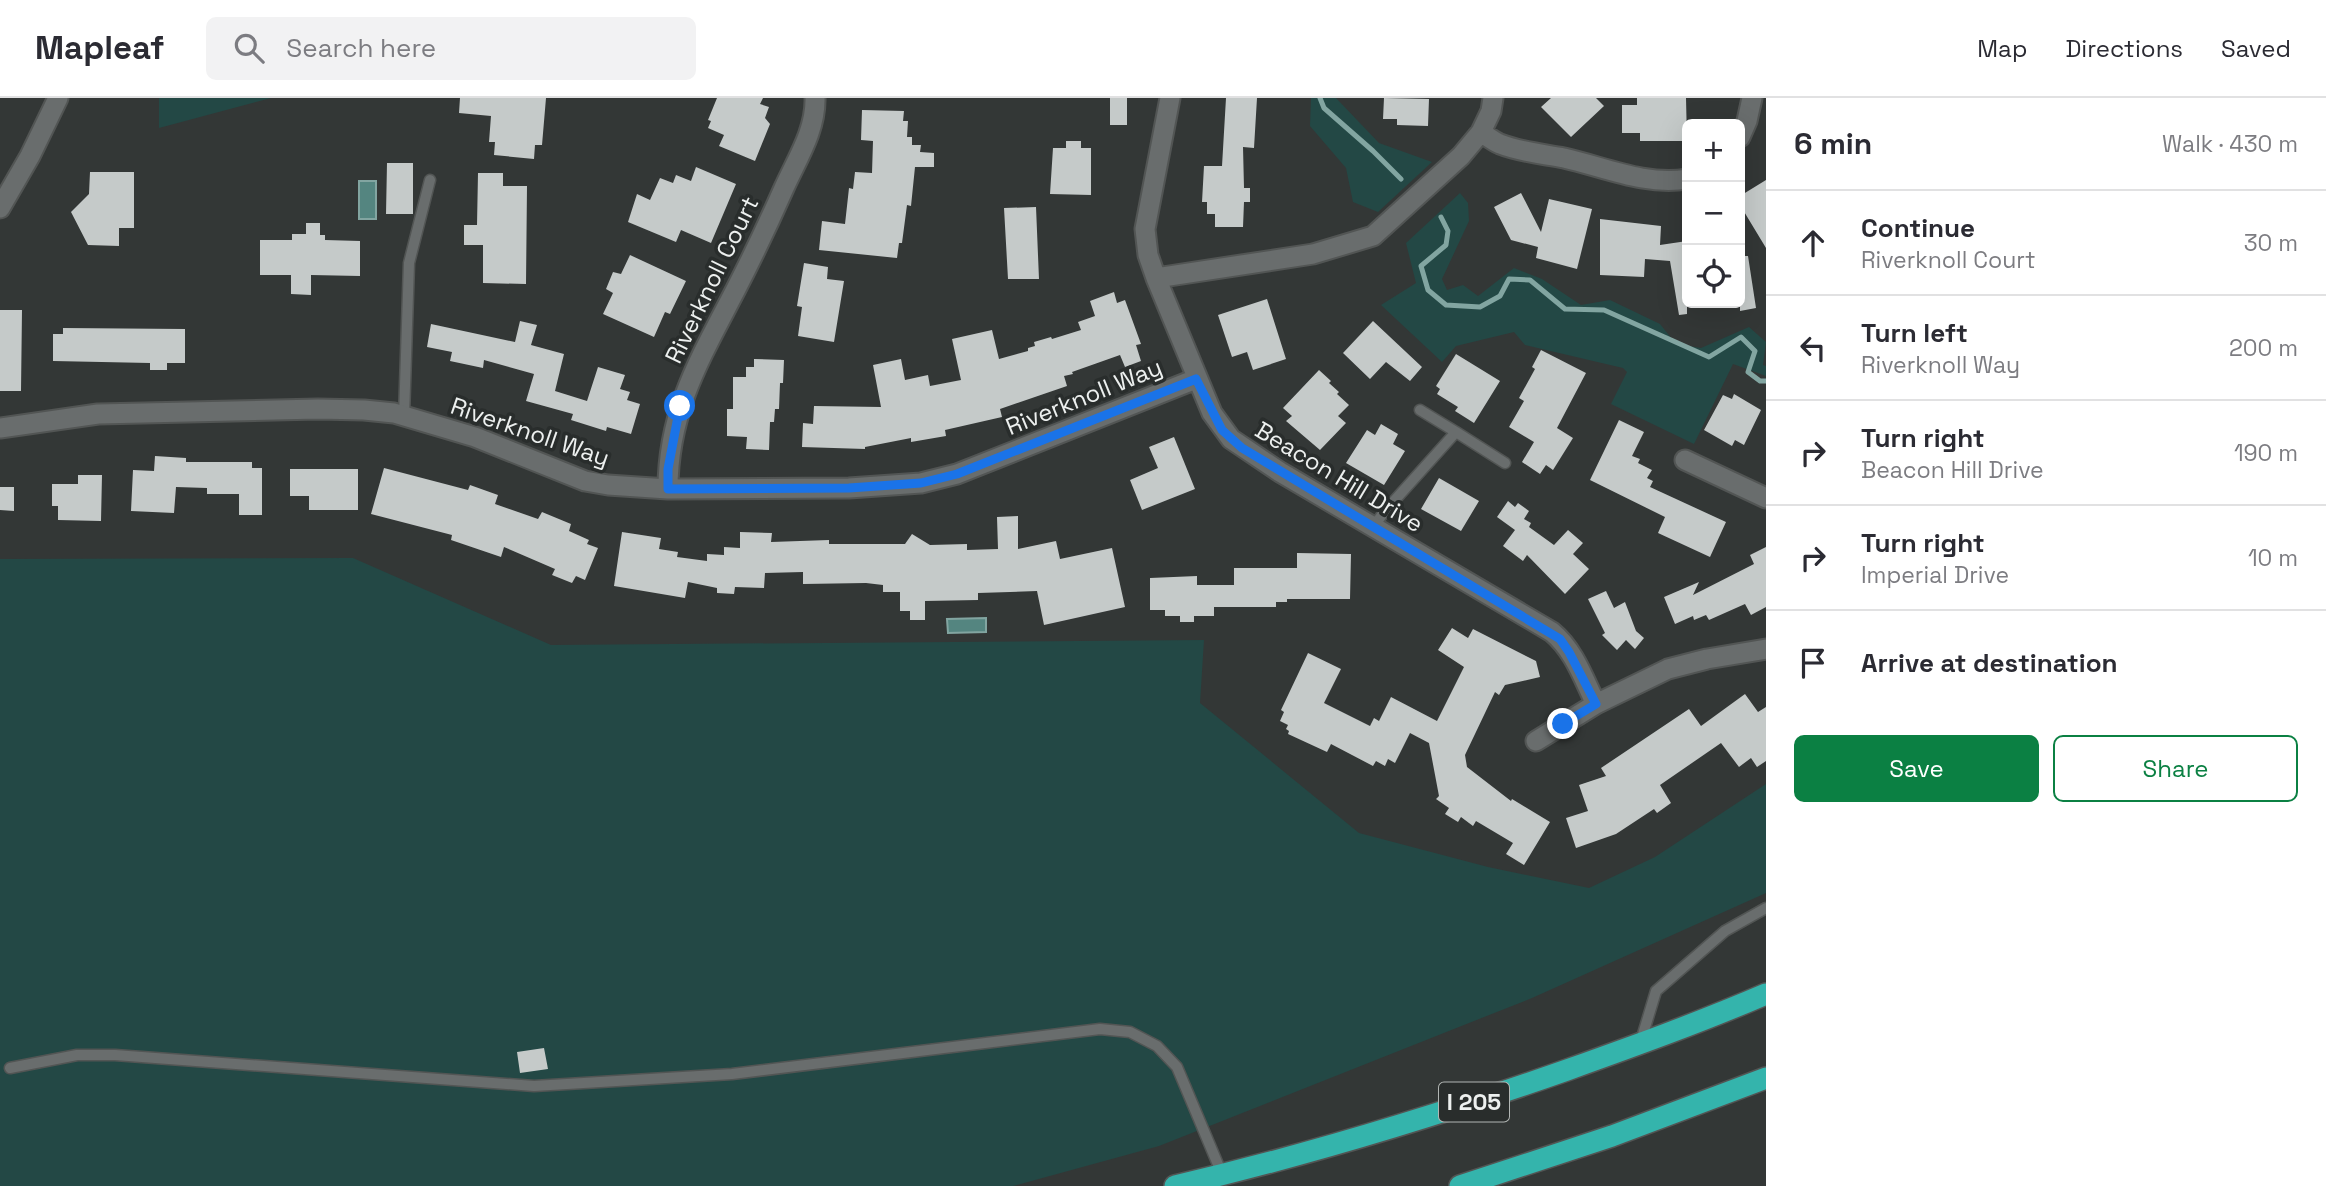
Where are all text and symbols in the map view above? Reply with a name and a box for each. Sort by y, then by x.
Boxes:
search box [206,17,696,80]
text: Mapleaf [35,27,164,69]
icon: search [230,29,268,67]
text: Search here [286,31,436,65]
text: Map [1977,33,2027,64]
text: Directions [2065,33,2183,64]
text: Saved [2221,33,2291,64]
map controls [1682,119,1745,308]
button: + [1682,119,1745,182]
text: 6 min [1794,124,1872,163]
text: Walk · 430 m [2162,129,2298,159]
button: − [1682,182,1745,245]
street label: Riverknoll Court [658,191,765,368]
text: Continue [1861,211,1975,245]
icon: ahead [1794,224,1832,262]
text: 30 m [2244,228,2298,258]
button: locate [1682,245,1745,308]
text: Riverknoll Court [1861,245,2036,275]
text: Turn left [1861,316,1968,350]
icon: left [1794,329,1832,367]
text: 200 m [2229,333,2298,363]
text: Riverknoll Way [1861,350,2020,380]
street label: Riverknoll Way [1001,351,1167,442]
street label: Riverknoll Way [447,390,614,473]
route start [664,390,695,421]
street label: Beacon Hill Drive [1250,414,1429,539]
text: Turn right [1861,421,1985,455]
icon: right [1794,434,1832,472]
text: 190 m [2234,438,2298,468]
text: Beacon Hill Drive [1861,455,2044,485]
text: Turn right [1861,526,1985,560]
icon: right [1794,539,1832,577]
text: 10 m [2248,543,2298,573]
text: Imperial Drive [1861,560,2009,590]
icon: arrive [1794,644,1832,682]
text: Arrive at destination [1861,646,2118,680]
route end [1547,708,1578,739]
button: Save [1794,735,2039,802]
button: Share [2053,735,2298,802]
road number: I 205 [1439,1082,1509,1121]

